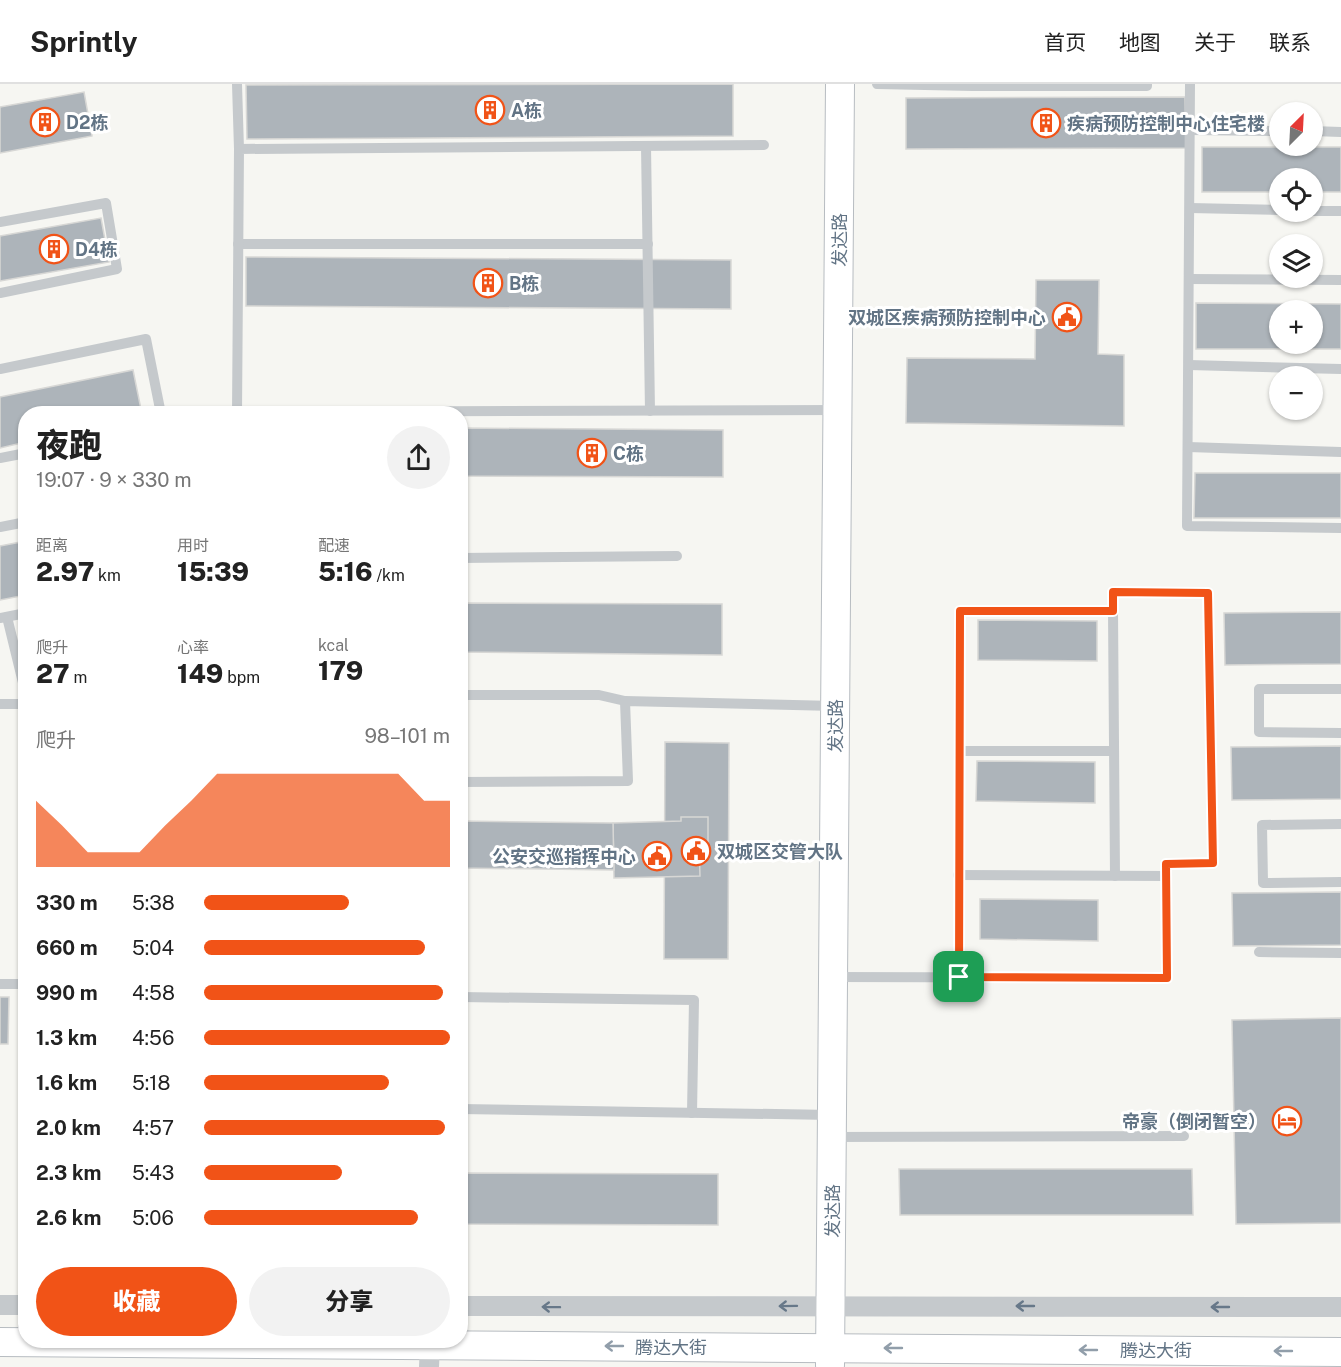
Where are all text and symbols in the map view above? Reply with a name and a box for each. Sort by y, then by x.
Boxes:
text: Sprintly [30,25,138,58]
text: 首页 [1044,30,1086,55]
text: 地图 [1119,30,1161,55]
text: 关于 [1194,30,1236,55]
text: 联系 [1269,30,1311,55]
building icon: A栋 [474,94,506,126]
place label: A栋 [511,100,542,121]
north arrow [1269,102,1323,156]
map controls [1269,102,1323,420]
building icon: D2栋 [29,106,61,138]
building icon: 疾病预防控制中心住宅楼 [1030,107,1062,139]
place label: D2栋 [66,112,108,133]
place label: 疾病预防控制中心住宅楼 [1067,113,1265,134]
button: locate [1269,168,1323,222]
street label: 发达路 [829,213,850,267]
building icon: D4栋 [38,233,70,265]
button: layers [1269,234,1323,288]
place label: D4栋 [75,239,118,260]
building icon: B栋 [472,267,504,299]
place label: B栋 [509,273,539,294]
button: + [1269,300,1323,354]
public building icon: 双城区疾病预防控制中心 [1051,301,1083,333]
place label: 双城区疾病预防控制中心 [848,307,1046,328]
button: − [1269,366,1323,420]
text: 夜跑 [36,426,102,464]
button: share [387,426,450,489]
building icon: C栋 [576,437,608,469]
place label: C栋 [613,443,644,464]
text: 19:07 · 9 × 330 m [36,468,192,492]
text: 距离 [36,536,68,555]
text: 用时 [177,536,209,555]
text: 配速 [318,536,350,555]
text: 2.97 [36,556,94,587]
text: 15:39 [177,556,249,587]
text: 5:16 [318,556,373,587]
text: km [94,566,121,585]
text: /km [373,566,405,585]
text: kcal [318,636,349,655]
text: 爬升 [36,638,68,657]
text: 心率 [177,638,209,657]
text: 179 [318,655,363,686]
text: 27 [36,658,70,689]
text: 149 [177,658,223,689]
text: m [70,668,87,687]
text: bpm [223,668,260,687]
street label: 发达路 [825,699,846,753]
text: 98–101 m [364,724,450,748]
text: 爬升 [36,728,76,752]
public building icon: 双城区交管大队 [680,835,712,867]
public building icon: 公安交巡指挥中心 [641,840,673,872]
place label: 双城区交管大队 [717,841,843,862]
place label: 公安交巡指挥中心 [492,846,636,867]
text: 330 m [36,891,98,915]
text: 5:38 [132,891,175,915]
text: 660 m [36,936,98,960]
text: 5:04 [132,936,174,960]
pin [933,951,984,1002]
icon: arrive [942,960,975,993]
text: 990 m [36,981,98,1005]
text: 4:58 [132,981,175,1005]
text: 1.3 km [36,1026,97,1050]
text: 4:56 [132,1026,174,1050]
text: 1.6 km [36,1071,97,1095]
text: 5:18 [132,1071,170,1095]
hotel icon: 帝豪（倒闭暂空） [1271,1105,1303,1137]
place label: 帝豪（倒闭暂空） [1122,1111,1266,1132]
text: 2.0 km [36,1116,101,1140]
text: 4:57 [132,1116,174,1140]
text: 2.3 km [36,1161,101,1185]
text: 5:43 [132,1161,174,1185]
street label: 发达路 [822,1184,843,1238]
text: 2.6 km [36,1206,101,1230]
text: 5:06 [132,1206,174,1230]
button: 收藏 [36,1267,237,1336]
button: 分享 [249,1267,450,1336]
one-way arrow [778,1300,798,1312]
one-way arrow [1015,1300,1035,1312]
one-way arrow [541,1301,561,1313]
one-way arrow [1210,1301,1230,1313]
street label: 腾达大街 [635,1337,707,1358]
one-way arrow [604,1340,624,1352]
street label: 腾达大街 [1120,1340,1192,1361]
one-way arrow [883,1342,903,1354]
one-way arrow [1078,1344,1098,1356]
one-way arrow [1273,1345,1293,1357]

